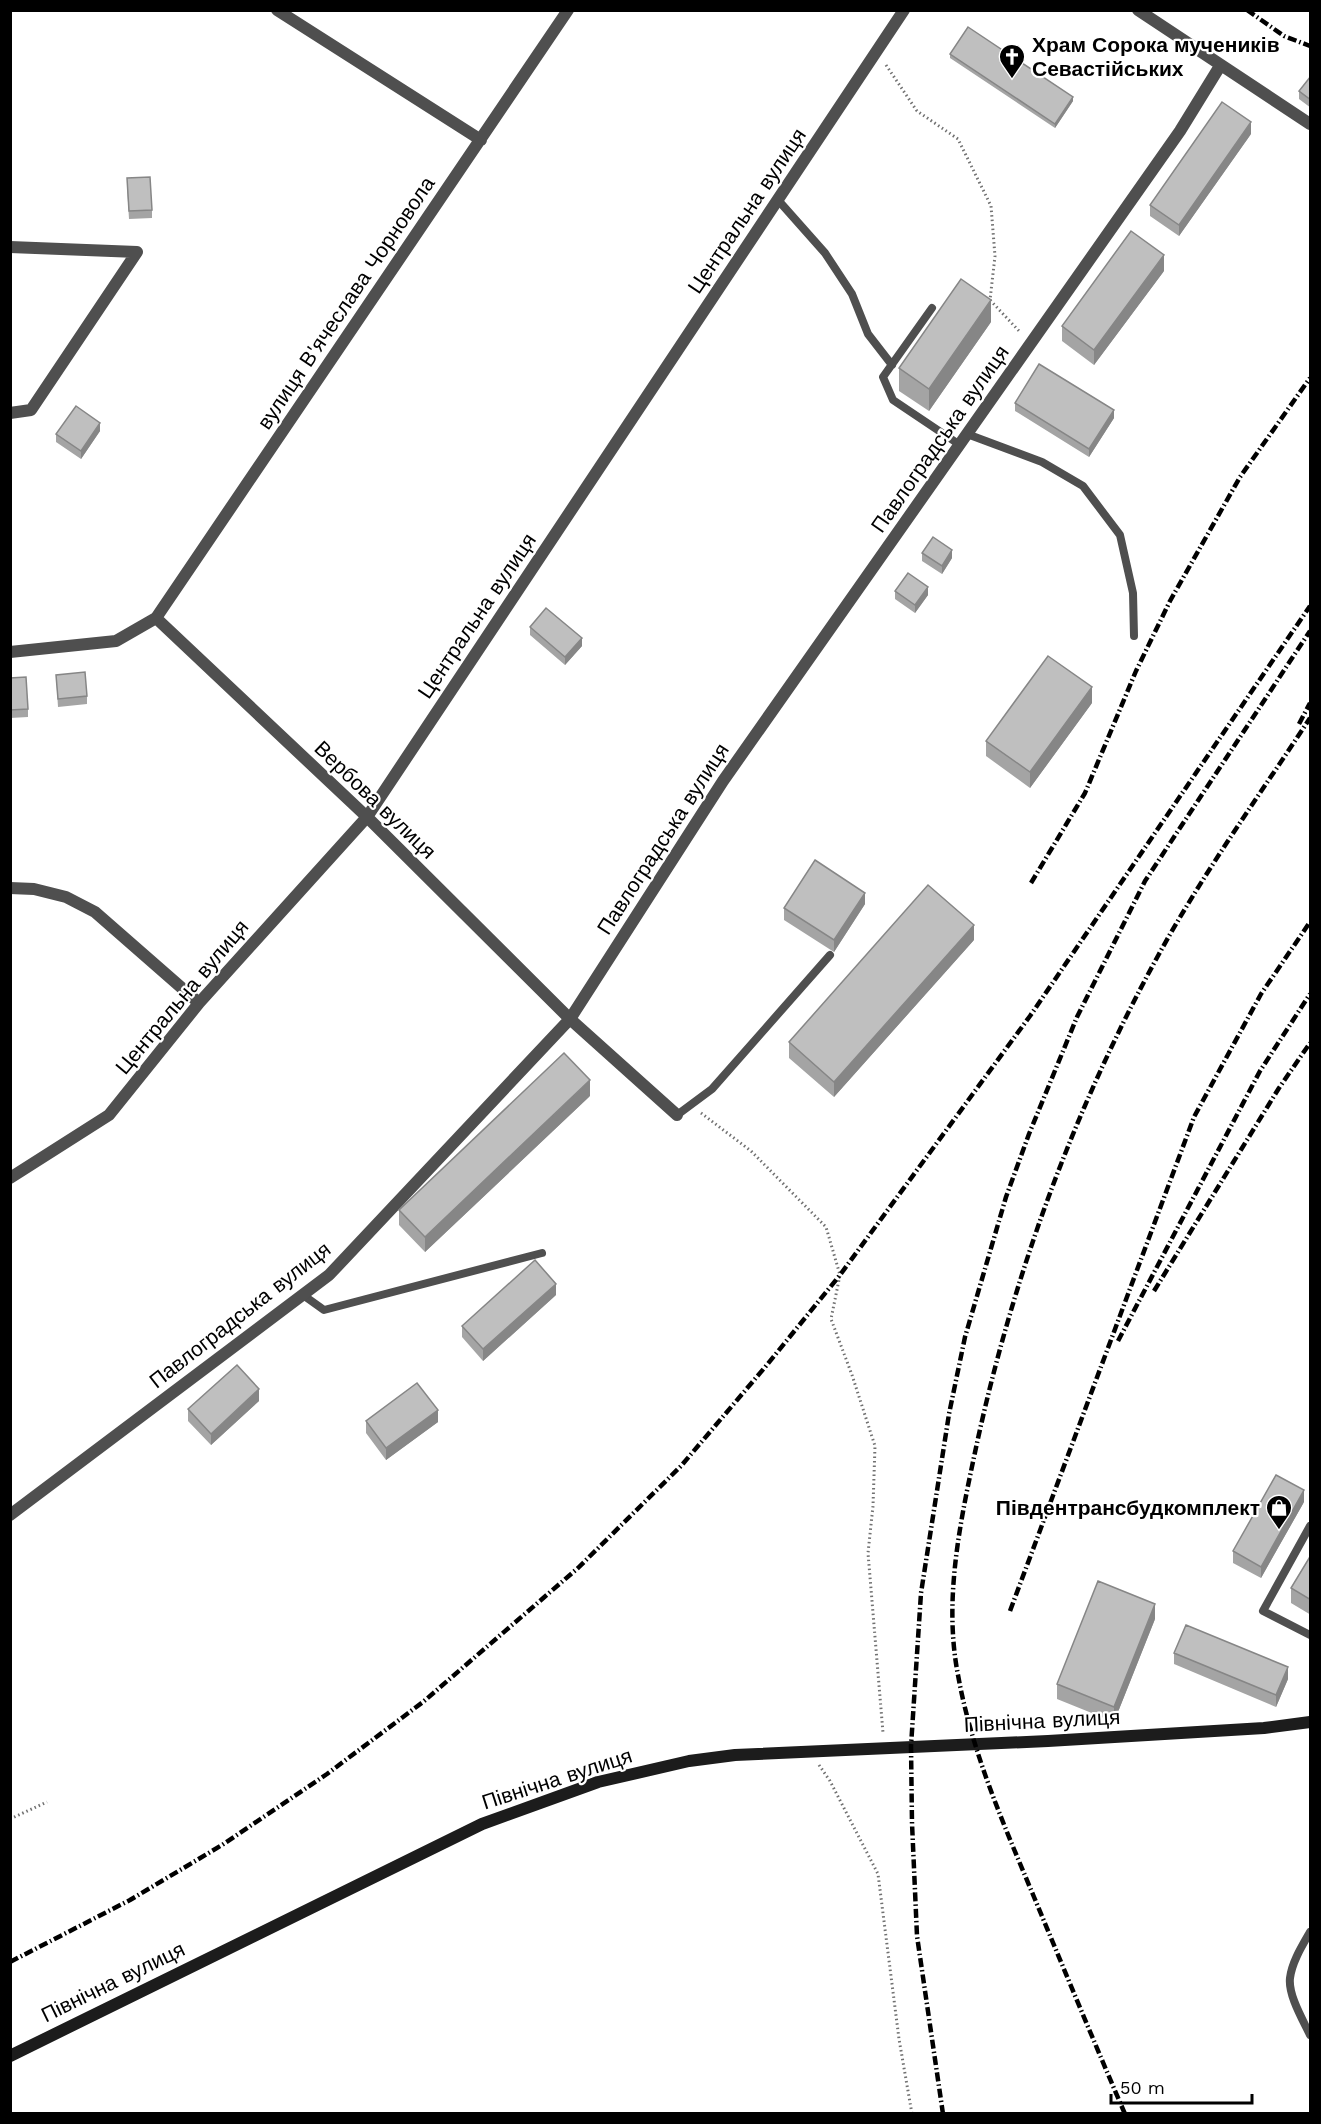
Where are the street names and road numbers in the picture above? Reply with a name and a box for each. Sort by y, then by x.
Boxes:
street label: Центральна вулиця [682,124,811,298]
street label: вулиця В'ячеслава Чорновола [252,171,440,434]
street label: Павлоградська вулиця [865,340,1014,537]
street label: Центральна вулиця [412,529,541,703]
street label: Вербова вулиця [309,735,441,864]
street label: Павлоградська вулиця [591,738,734,939]
street label: Центральна вулиця [110,915,253,1079]
street label: Павлоградська вулиця [144,1236,335,1393]
street label: Північна вулиця [963,1704,1121,1737]
street label: Північна вулиця [478,1742,635,1815]
street label: Північна вулиця [37,1936,189,2027]

